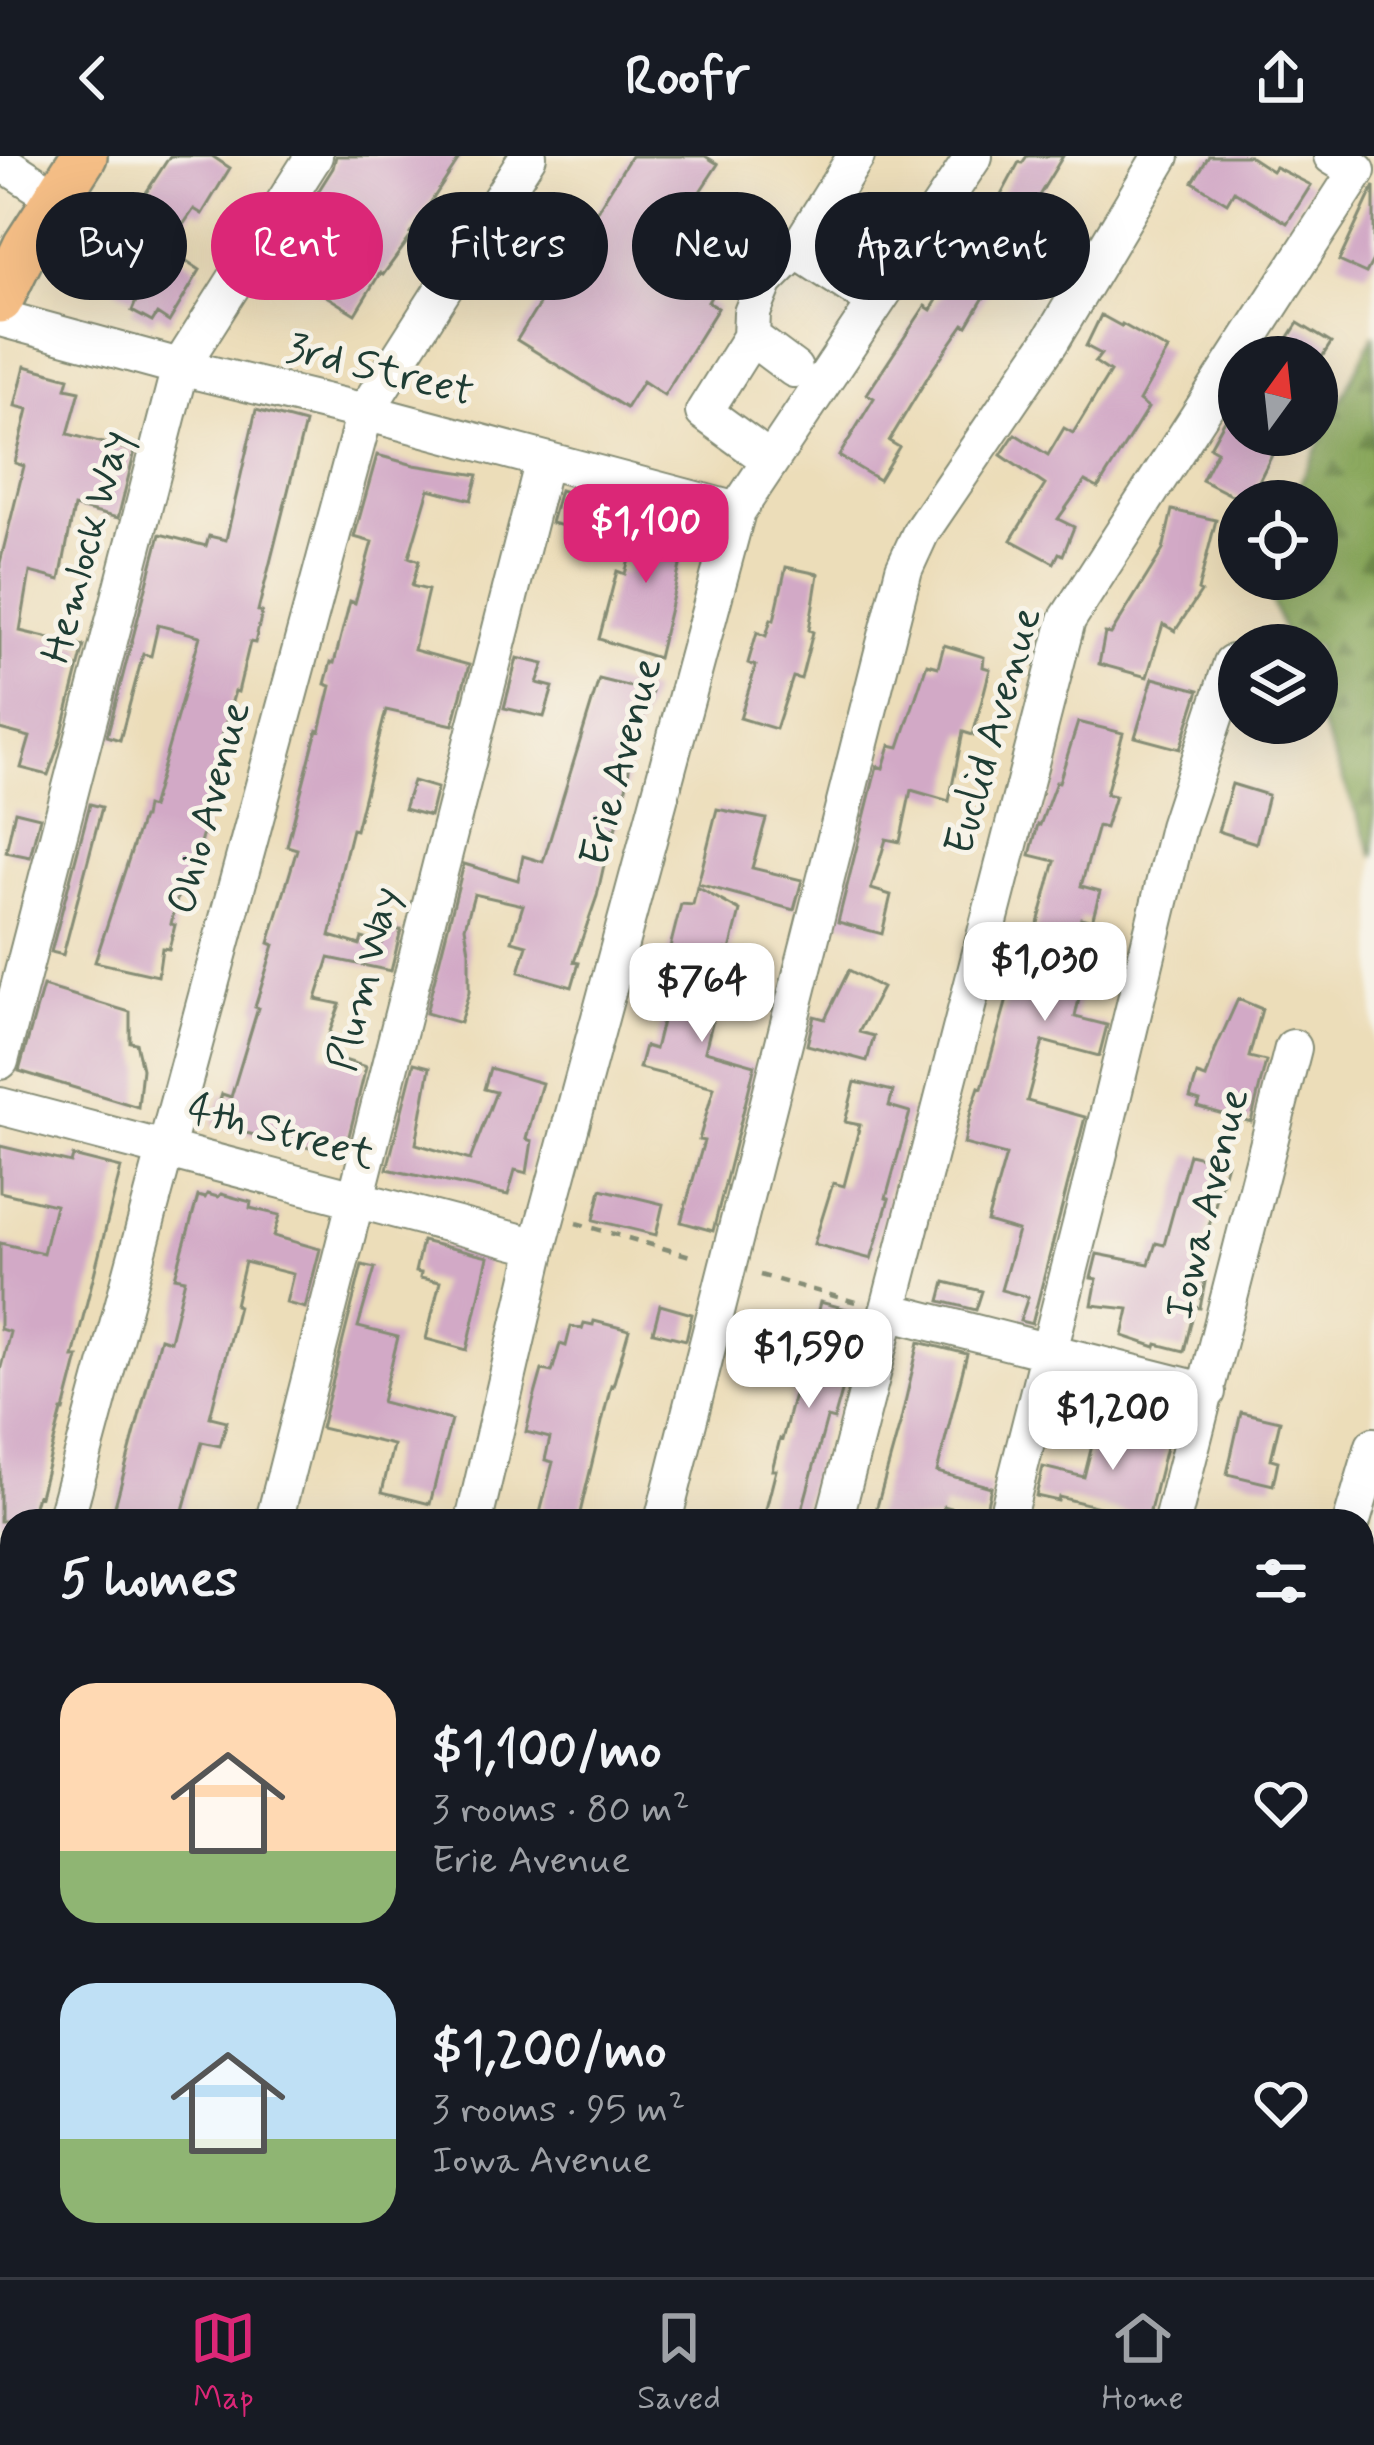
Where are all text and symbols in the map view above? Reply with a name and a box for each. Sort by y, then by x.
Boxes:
text: Roofr [625,43,749,114]
icon: back [60,45,126,111]
icon: share [1248,45,1314,111]
chip: Buy [36,192,187,300]
chip: Rent [211,192,383,300]
chip: Filters [407,192,608,300]
chip: New [632,192,791,300]
chip: Apartment [815,192,1090,300]
street label: 3rd Street [281,321,479,421]
north arrow [1218,336,1338,456]
map controls [1218,336,1338,744]
street label: Hemlock Way [30,425,144,669]
button: locate [1218,480,1338,600]
pin: $1,100 [548,484,744,586]
text: $1,100 [591,497,701,548]
street label: Euclid Avenue [932,601,1056,861]
button: layers [1218,624,1338,744]
street label: Erie Avenue [568,652,676,872]
street label: Ohio Avenue [155,696,265,920]
street label: Plum Way [316,881,414,1077]
pin: $1,030 [947,922,1143,1024]
text: $1,030 [991,935,1099,986]
pin: $764 [631,943,773,1045]
text: $764 [656,956,748,1007]
street label: 4th Street [181,1082,381,1184]
street label: Iowa Avenue [1153,1083,1263,1325]
pin: $1,590 [711,1309,907,1411]
text: $1,590 [753,1322,865,1373]
pin: $1,200 [1015,1371,1211,1473]
text: $1,200 [1056,1384,1170,1435]
text: 5 homes [60,1548,238,1614]
icon: filters [1248,1548,1314,1614]
text: $1,100/mo [432,1719,662,1785]
icon: home [156,1731,300,1875]
icon: heart [1248,1770,1314,1836]
text: 3 rooms · 80 m² [432,1785,690,1836]
text: Erie Avenue [432,1836,630,1887]
text: $1,200/mo [432,2019,667,2085]
icon: home [156,2031,300,2175]
icon: heart [1248,2070,1314,2136]
text: 3 rooms · 95 m² [432,2085,685,2136]
text: Iowa Avenue [432,2136,652,2187]
tab: Map [190,2305,256,2421]
tab: Saved [637,2305,721,2421]
tab: Home [1102,2305,1184,2421]

